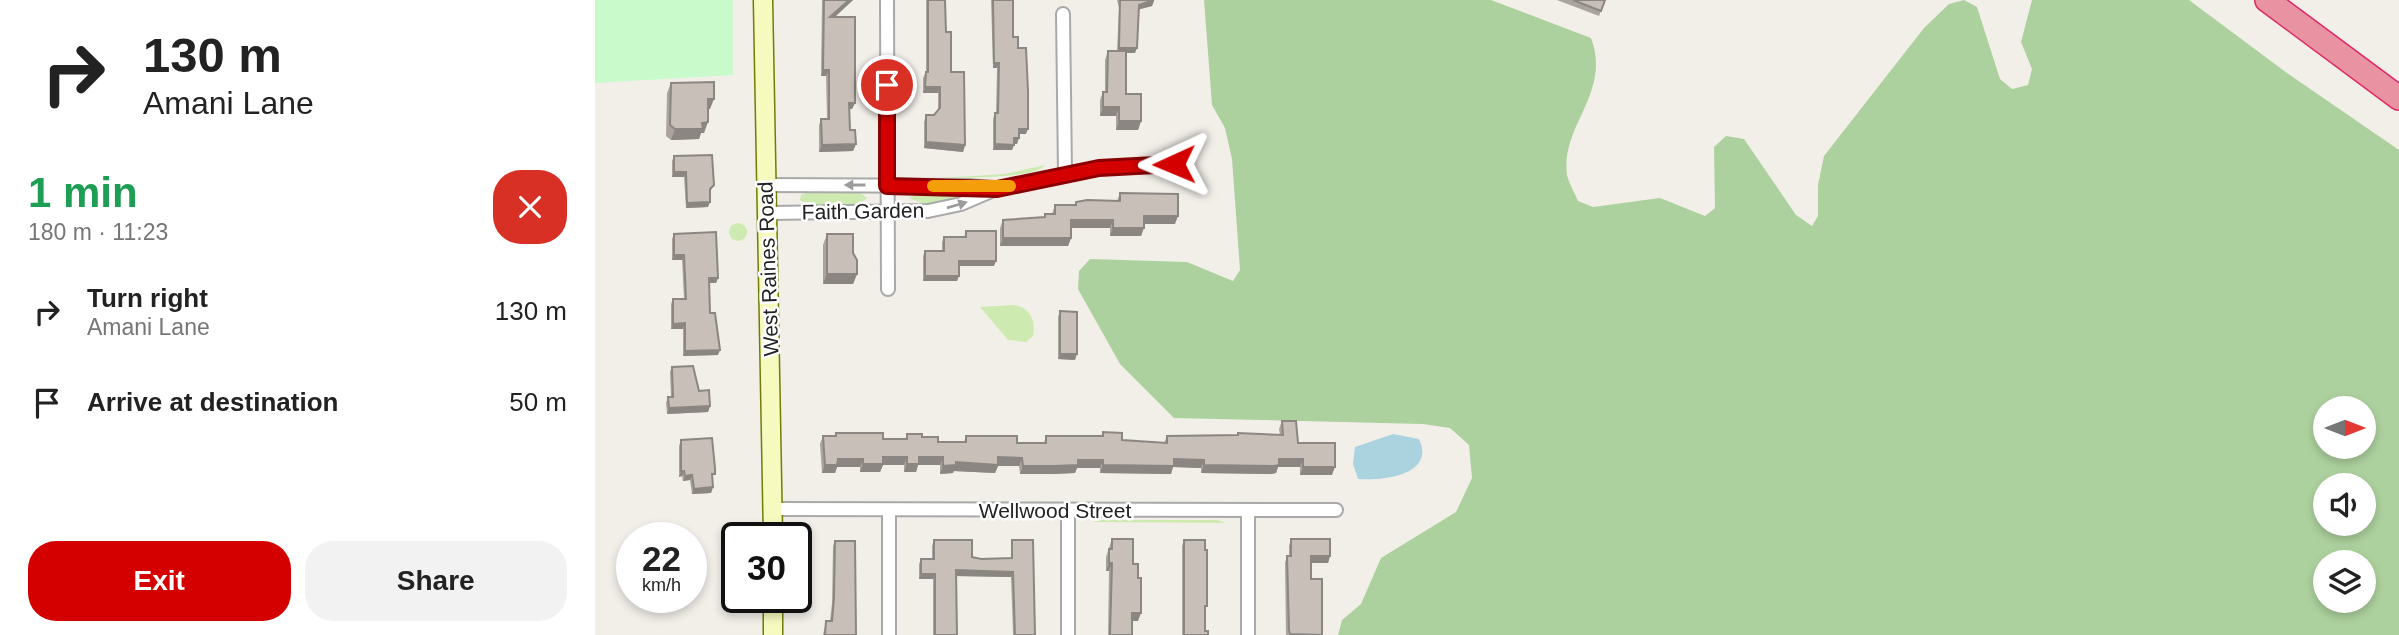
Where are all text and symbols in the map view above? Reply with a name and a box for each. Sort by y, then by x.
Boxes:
icon: right [28,28,119,119]
text: 130 m [143,28,282,82]
pin [857,55,917,115]
icon: arrive [868,66,906,104]
text: Amani Lane [143,85,314,121]
position arrow [1137,127,1211,201]
text: 1 min [28,169,138,216]
button: close [493,170,567,244]
one-way arrow [844,179,866,191]
street label: West Raines Road [753,181,783,357]
street label: Faith Garden [802,198,924,224]
one-way arrow [947,200,968,210]
text: 180 m · 11:23 [28,219,168,245]
text: Turn right [87,283,208,313]
icon: right [28,293,66,331]
text: 130 m [495,296,567,326]
text: Amani Lane [87,314,210,340]
icon: arrive [28,384,66,422]
text: Arrive at destination [87,387,338,417]
text: 50 m [509,387,567,417]
north arrow [2313,396,2377,458]
map controls [2313,396,2376,613]
button: sound [2313,473,2376,536]
street label: Wellwood Street [979,499,1131,522]
speed limit sign: 30 [721,522,812,613]
text: 22 [642,539,681,578]
button: Exit [28,541,291,621]
button: Share [305,541,567,621]
button: layers [2313,550,2376,613]
text: km/h [642,575,681,595]

